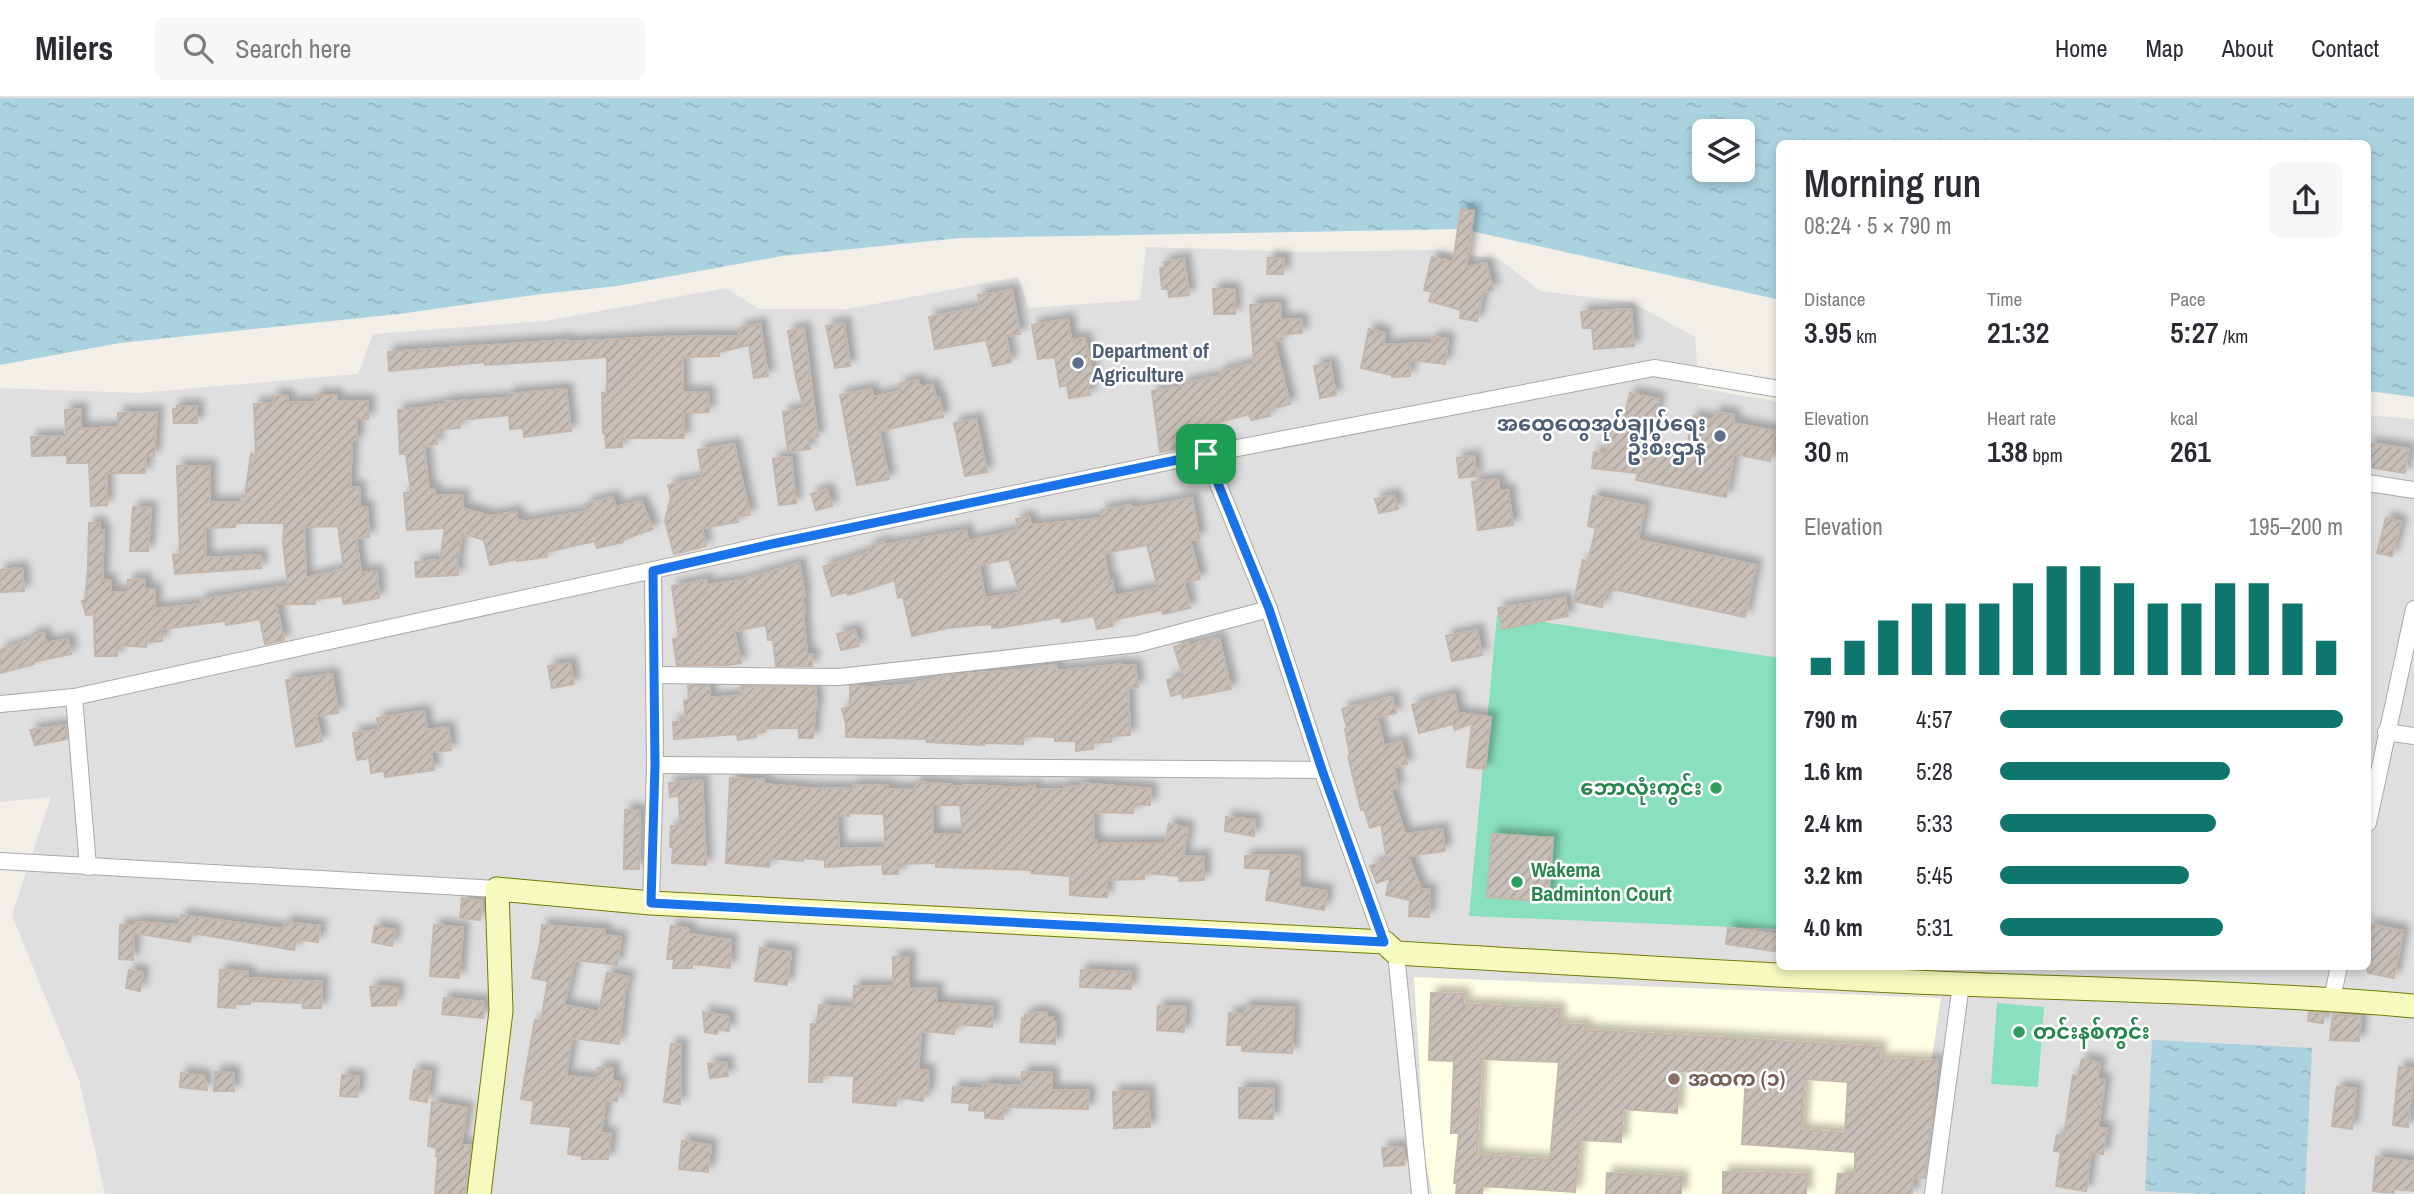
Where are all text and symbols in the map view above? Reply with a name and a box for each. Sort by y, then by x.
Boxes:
search box [155,17,645,80]
text: Milers [35,26,113,70]
icon: search [179,29,217,67]
text: Search here [235,31,351,66]
text: Home [2055,32,2107,64]
text: Map [2145,32,2184,64]
text: About [2222,32,2273,64]
text: Contact [2311,32,2379,64]
map controls [1692,119,1755,182]
button: layers [1692,119,1755,182]
text: Morning run [1804,158,1981,209]
button: share [2269,163,2343,237]
text: 08:24 · 5 × 790 m [1804,210,1951,241]
text: Distance [1804,286,1865,312]
text: Time [1987,286,2022,312]
text: Pace [2170,286,2206,312]
text: 3.95 [1804,312,1852,352]
text: 21:32 [1987,312,2049,352]
text: 5:27 [2170,312,2219,352]
text: km [1852,323,1877,349]
text: /km [2219,323,2248,349]
place label: Department of Agriculture [1092,336,1209,389]
marker: Department of Agriculture [1070,355,1086,371]
text: Elevation [1804,405,1869,431]
text: Heart rate [1987,405,2056,431]
text: kcal [2170,405,2198,431]
place label: အထွေထွေအုပ်ချုပ်ရေး ဦးစီးဌာန [1497,408,1706,465]
pin [1176,424,1236,484]
marker: အထွေထွေအုပ်ချုပ်ရေး ဦးစီးဌာန [1712,428,1728,444]
text: 30 [1804,431,1831,471]
text: 138 [1987,431,2028,471]
text: 261 [2170,431,2211,471]
icon: arrive [1187,435,1225,473]
text: m [1831,442,1849,468]
text: bpm [2028,442,2063,468]
text: Elevation [1804,511,1883,542]
text: 195–200 m [2249,511,2343,542]
text: 790 m [1804,704,1857,735]
text: 4:57 [1916,704,1953,735]
text: 1.6 km [1804,756,1863,787]
text: 5:28 [1916,756,1953,787]
place label: ဘောလုံးကွင်း [1580,772,1702,805]
marker: ဘောလုံးကွင်း [1708,780,1724,796]
text: 2.4 km [1804,808,1863,839]
text: 5:33 [1916,808,1953,839]
place label: Wakema Badminton Court [1531,855,1672,908]
text: 3.2 km [1804,860,1863,891]
text: 5:45 [1916,860,1953,891]
marker: Wakema Badminton Court [1509,874,1525,890]
text: 4.0 km [1804,912,1863,943]
text: 5:31 [1916,912,1953,943]
place label: တင်းနစ်ကွင်း [2033,1016,2150,1049]
marker: တင်းနစ်ကွင်း [2011,1024,2027,1040]
place label: အထက (၁) [1688,1064,1786,1093]
marker: အထက (၁) [1666,1071,1682,1087]

